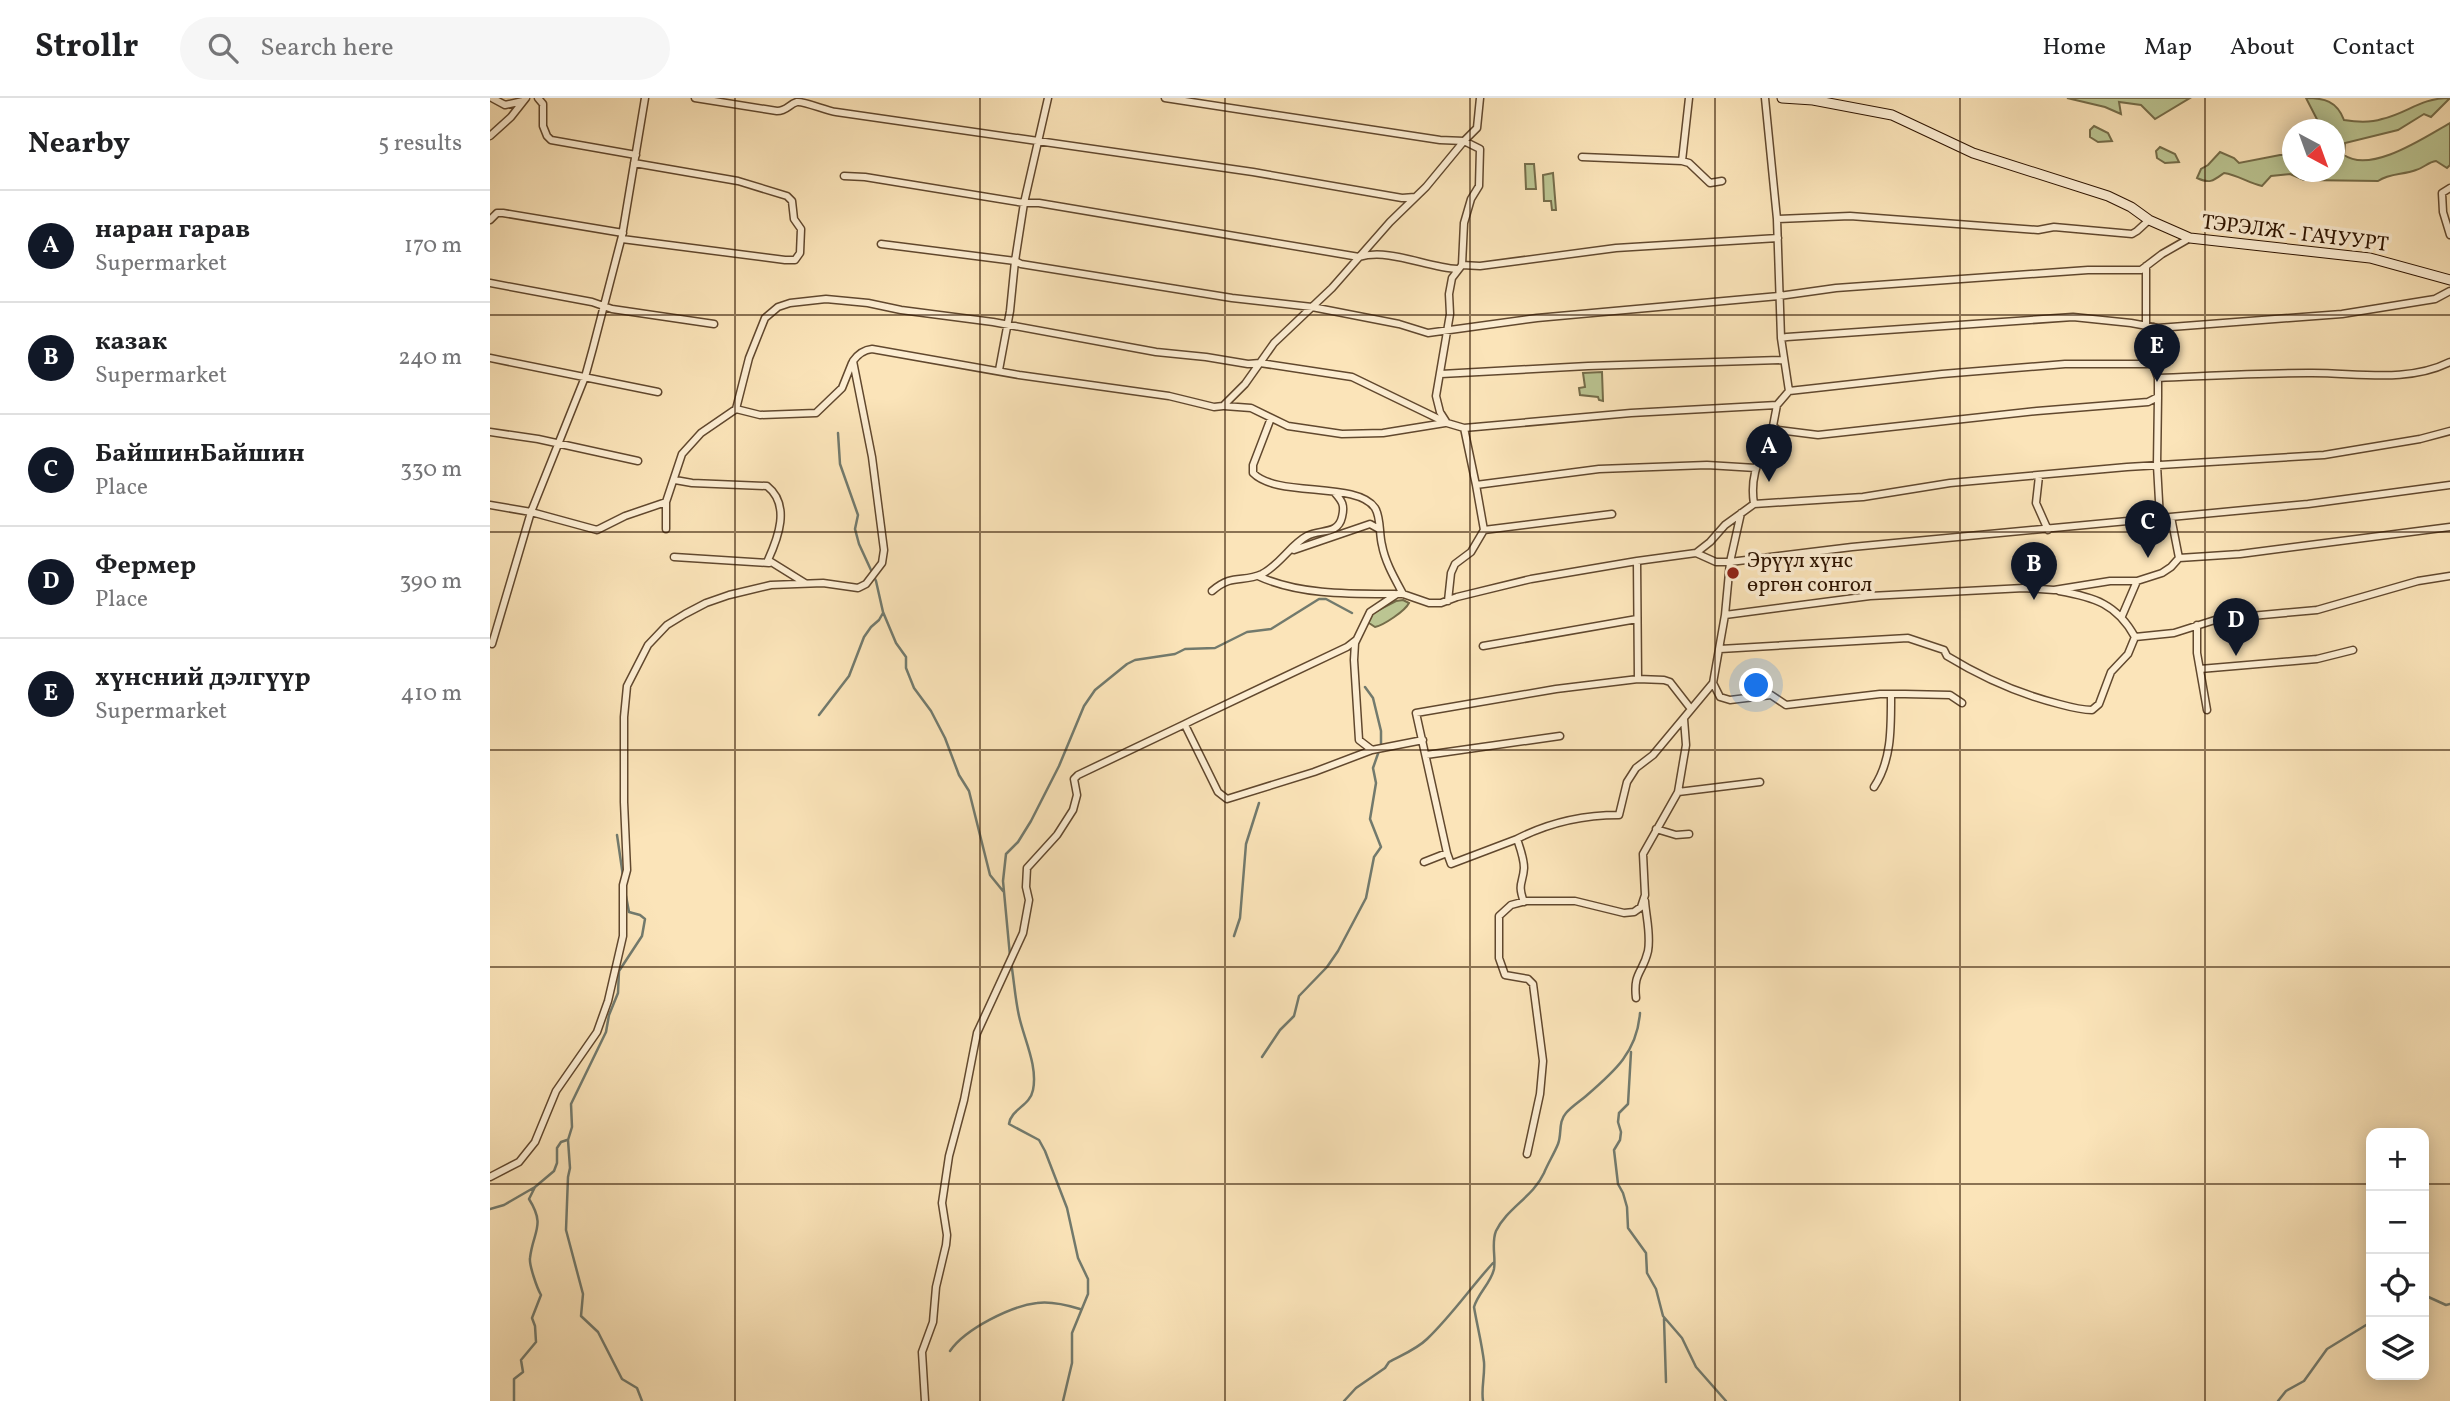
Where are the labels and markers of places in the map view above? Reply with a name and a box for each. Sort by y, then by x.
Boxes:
pin: E [2134,324,2180,382]
pin: A [1746,424,1792,482]
pin: C [2125,500,2171,558]
pin: B [2011,542,2057,600]
place label: Эрүүл хүнс өргөн сонгол [1747,547,1872,600]
marker: Эрүүл хүнс өргөн сонгол [1725,565,1741,581]
pin: D [2213,598,2259,656]

